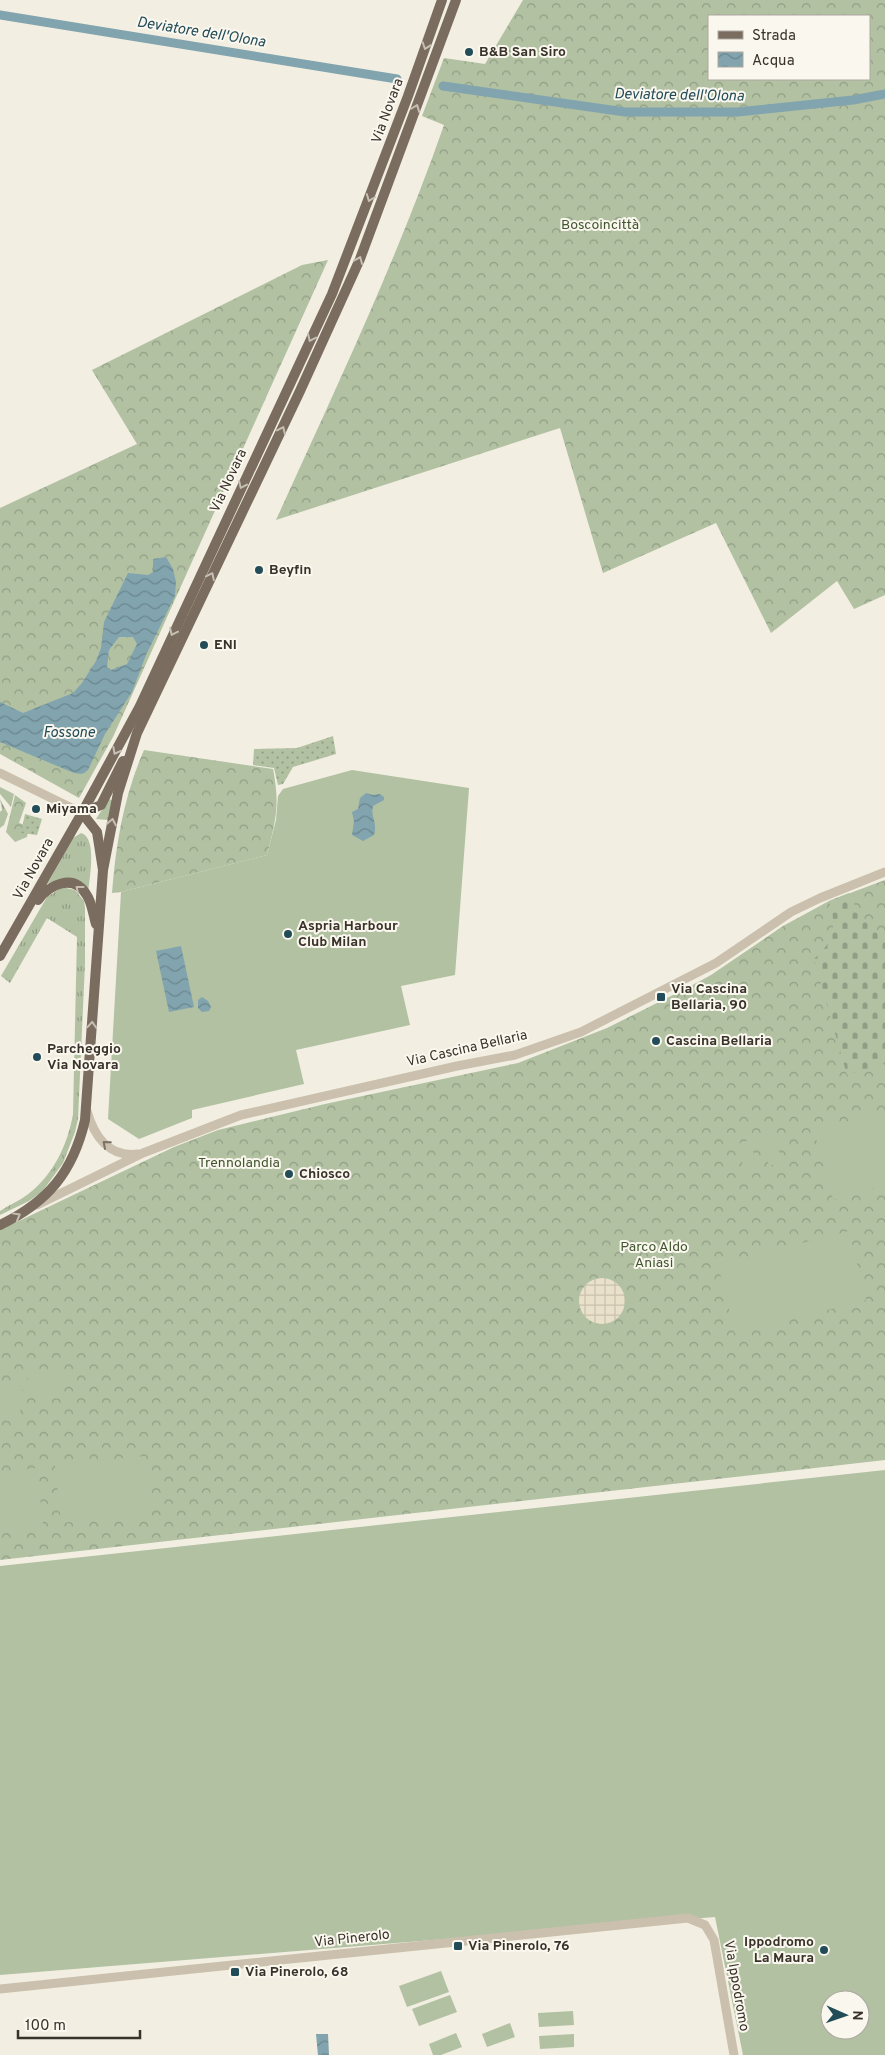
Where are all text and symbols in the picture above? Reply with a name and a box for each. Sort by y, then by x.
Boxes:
water label: Deviatore dell'Olona [135,13,267,53]
legend [708,15,870,80]
text: Strada [752,27,796,46]
one-way arrow [422,41,432,50]
place label: B&B San Siro [479,44,566,61]
marker: B&B San Siro [463,46,475,58]
text: Acqua [752,52,795,71]
street label: Via Novara [368,76,408,146]
water label: Deviatore dell'Olona [614,85,744,107]
one-way arrow [410,104,420,113]
one-way arrow [366,193,376,202]
park label: Boscoincittà [561,217,639,234]
one-way arrow [352,256,363,265]
one-way arrow [307,333,318,342]
one-way arrow [275,426,286,435]
street label: Via Novara [207,447,251,515]
one-way arrow [238,480,249,489]
place label: Beyfin [269,562,312,579]
marker: Beyfin [253,564,265,576]
one-way arrow [205,573,215,582]
one-way arrow [169,627,179,636]
place label: ENI [214,637,237,654]
marker: ENI [198,639,210,651]
water label: Fossone [43,724,95,743]
one-way arrow [112,746,122,755]
place label: Miyama [46,801,97,818]
marker: Miyama [30,803,42,815]
one-way arrow [106,817,117,826]
street label: Via Novara [10,835,58,903]
one-way arrow [76,885,85,894]
place label: Aspria Harbour Club Milan [298,918,398,951]
marker: Aspria Harbour Club Milan [282,928,294,940]
place label: Via Cascina Bellaria, 90 [671,981,747,1014]
marker: Via Cascina Bellaria, 90 [655,991,667,1003]
one-way arrow [86,1021,97,1029]
street label: Via Cascina Bellaria [405,1027,529,1071]
place label: Cascina Bellaria [666,1033,772,1050]
marker: Cascina Bellaria [650,1035,662,1047]
place label: Parcheggio Via Novara [47,1041,121,1074]
marker: Parcheggio Via Novara [31,1051,43,1063]
one-way arrow [102,1141,111,1150]
park label: Trennolandia [198,1155,280,1172]
place label: Chiosco [299,1166,350,1183]
marker: Chiosco [283,1168,295,1180]
one-way arrow [12,1212,21,1222]
park label: Parco Aldo Aniasi [620,1239,688,1272]
street label: Via Pinerolo [313,1927,391,1951]
place label: Ippodromo La Maura [744,1934,814,1967]
place label: Via Pinerolo, 76 [468,1938,570,1955]
street label: Via Ippodromo [720,1939,752,2033]
marker: Via Pinerolo, 76 [452,1940,464,1952]
marker: Ippodromo La Maura [818,1944,830,1956]
place label: Via Pinerolo, 68 [245,1964,349,1981]
marker: Via Pinerolo, 68 [229,1966,241,1978]
north arrow [820,1990,870,2040]
scale bar [18,2008,140,2040]
text: N [848,2010,865,2021]
text: 100 m [25,2017,66,2036]

